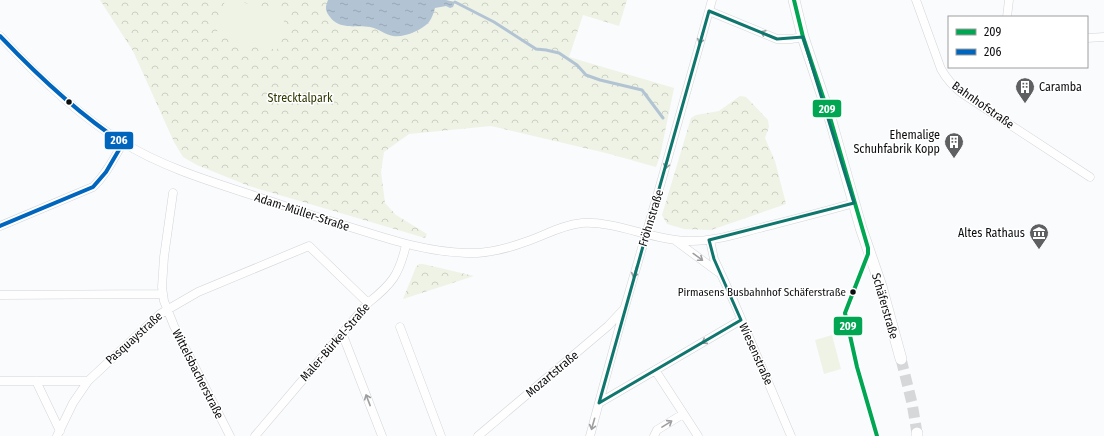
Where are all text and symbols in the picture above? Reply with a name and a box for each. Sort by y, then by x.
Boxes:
legend [948,16,1088,68]
text: 209 [984,25,1001,39]
one-way arrow [760,30,772,38]
one-way arrow [697,31,704,44]
text: 206 [984,45,1002,59]
building icon: Caramba [1014,76,1036,104]
street label: Bahnhofstraße [949,78,1017,132]
place label: Caramba [1039,80,1082,94]
park label: Strecktalpark [267,91,333,105]
unlabelled marker [64,97,74,107]
line badge: 209 [812,99,842,118]
text: 209 [818,103,836,116]
place label: Ehemalige Schuhfabrik Kopp [853,128,940,156]
line badge: 206 [104,131,134,150]
building icon: Ehemalige Schuhfabrik Kopp [943,131,965,159]
text: 206 [110,134,128,147]
one-way arrow [663,156,670,169]
street label: Fröhnstraße [636,188,666,248]
street label: Adam-Müller-Straße [253,190,351,234]
museum icon: Altes Rathaus [1028,222,1050,250]
place label: Altes Rathaus [958,226,1025,240]
one-way arrow [692,253,703,261]
one-way arrow [631,265,638,278]
street label: Schäferstraße [869,271,901,341]
place label: Pirmasens Busbahnhof Schäferstraße [678,286,846,299]
marker: Pirmasens Busbahnhof Schäferstraße [848,287,858,297]
street label: Maler-Bürkel-Straße [297,300,373,384]
street label: Pasquaystraße [103,309,165,367]
line badge: 209 [833,316,863,336]
text: 209 [839,320,857,333]
street label: Wiesenstraße [736,321,776,387]
street label: Wittelsbacherstraße [169,327,227,421]
one-way arrow [701,336,713,344]
street label: Mozartstraße [523,348,581,400]
one-way arrow [363,394,371,406]
one-way arrow [589,418,596,431]
one-way arrow [662,420,673,428]

